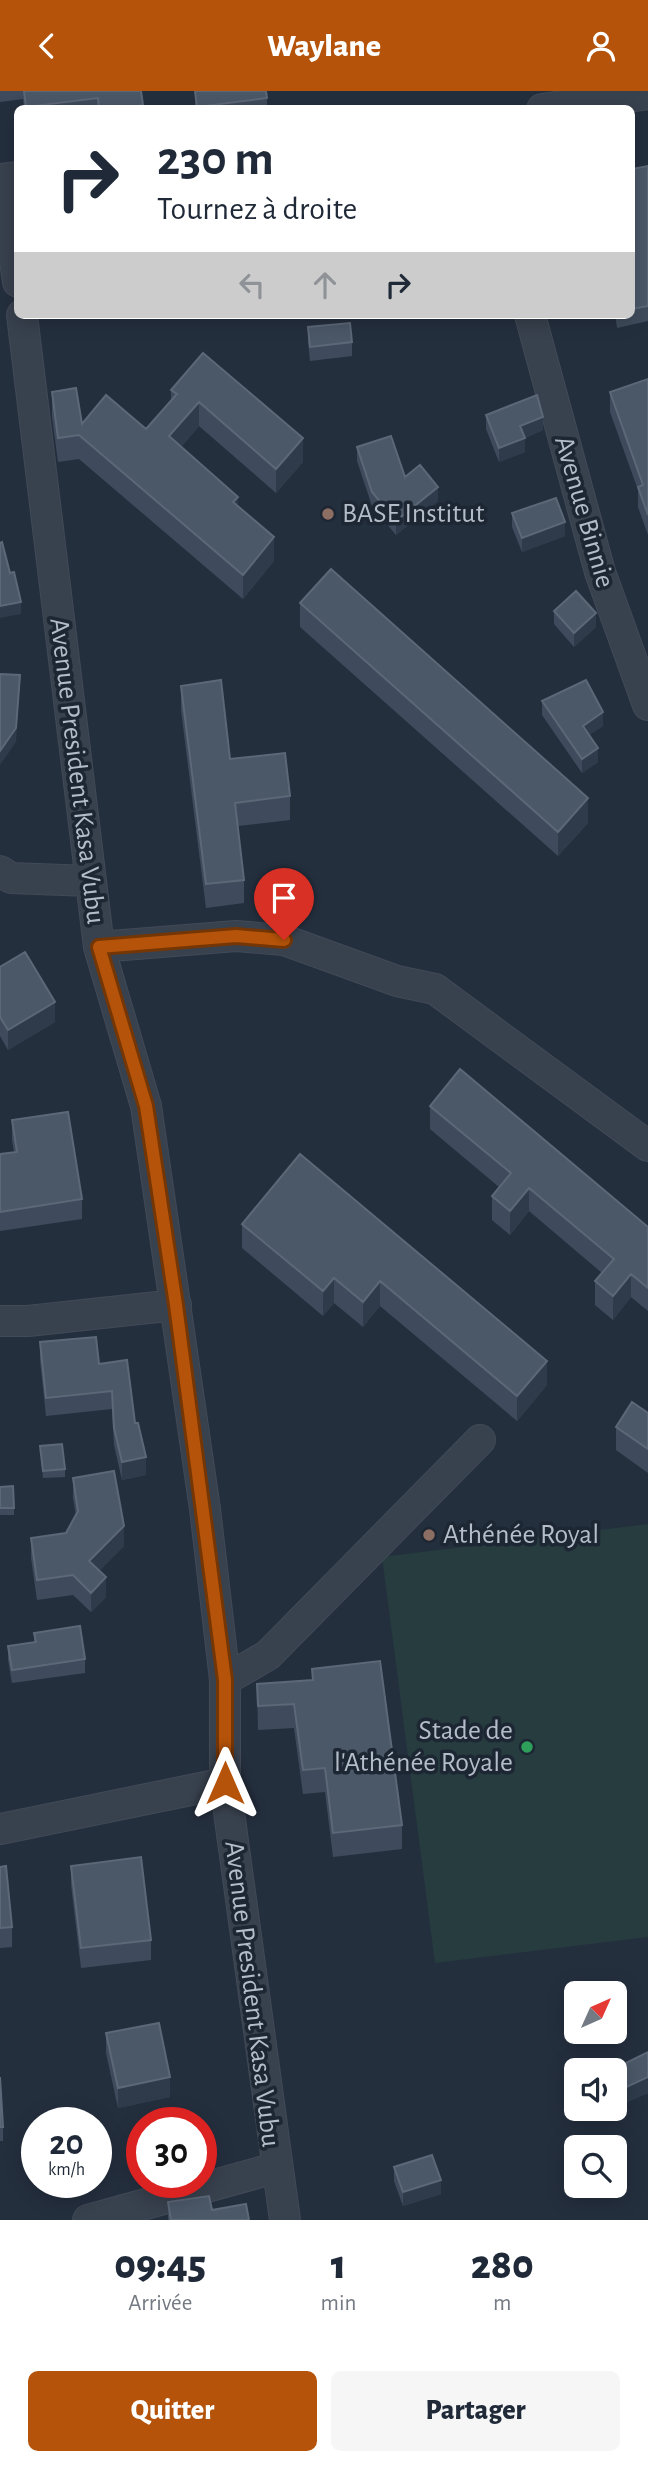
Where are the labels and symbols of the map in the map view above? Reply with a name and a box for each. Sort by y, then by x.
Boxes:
street label: Avenue Binnie [549,433,619,591]
place label: BASE Institut [342,500,485,528]
marker: BASE Institut [320,506,336,522]
street label: Avenue President Kasa Vubu [44,616,110,926]
pin [254,868,314,940]
place label: Athénée Royal [443,1521,599,1549]
marker: Athénée Royal [421,1527,437,1543]
place label: Stade de l'Athénée Royale [334,1717,513,1777]
marker: Stade de l'Athénée Royale [519,1739,535,1755]
position arrow [188,1746,262,1820]
street label: Avenue President Kasa Vubu [219,1839,285,2149]
north arrow [564,1981,626,2044]
speed limit sign: 30 [126,2107,217,2198]

